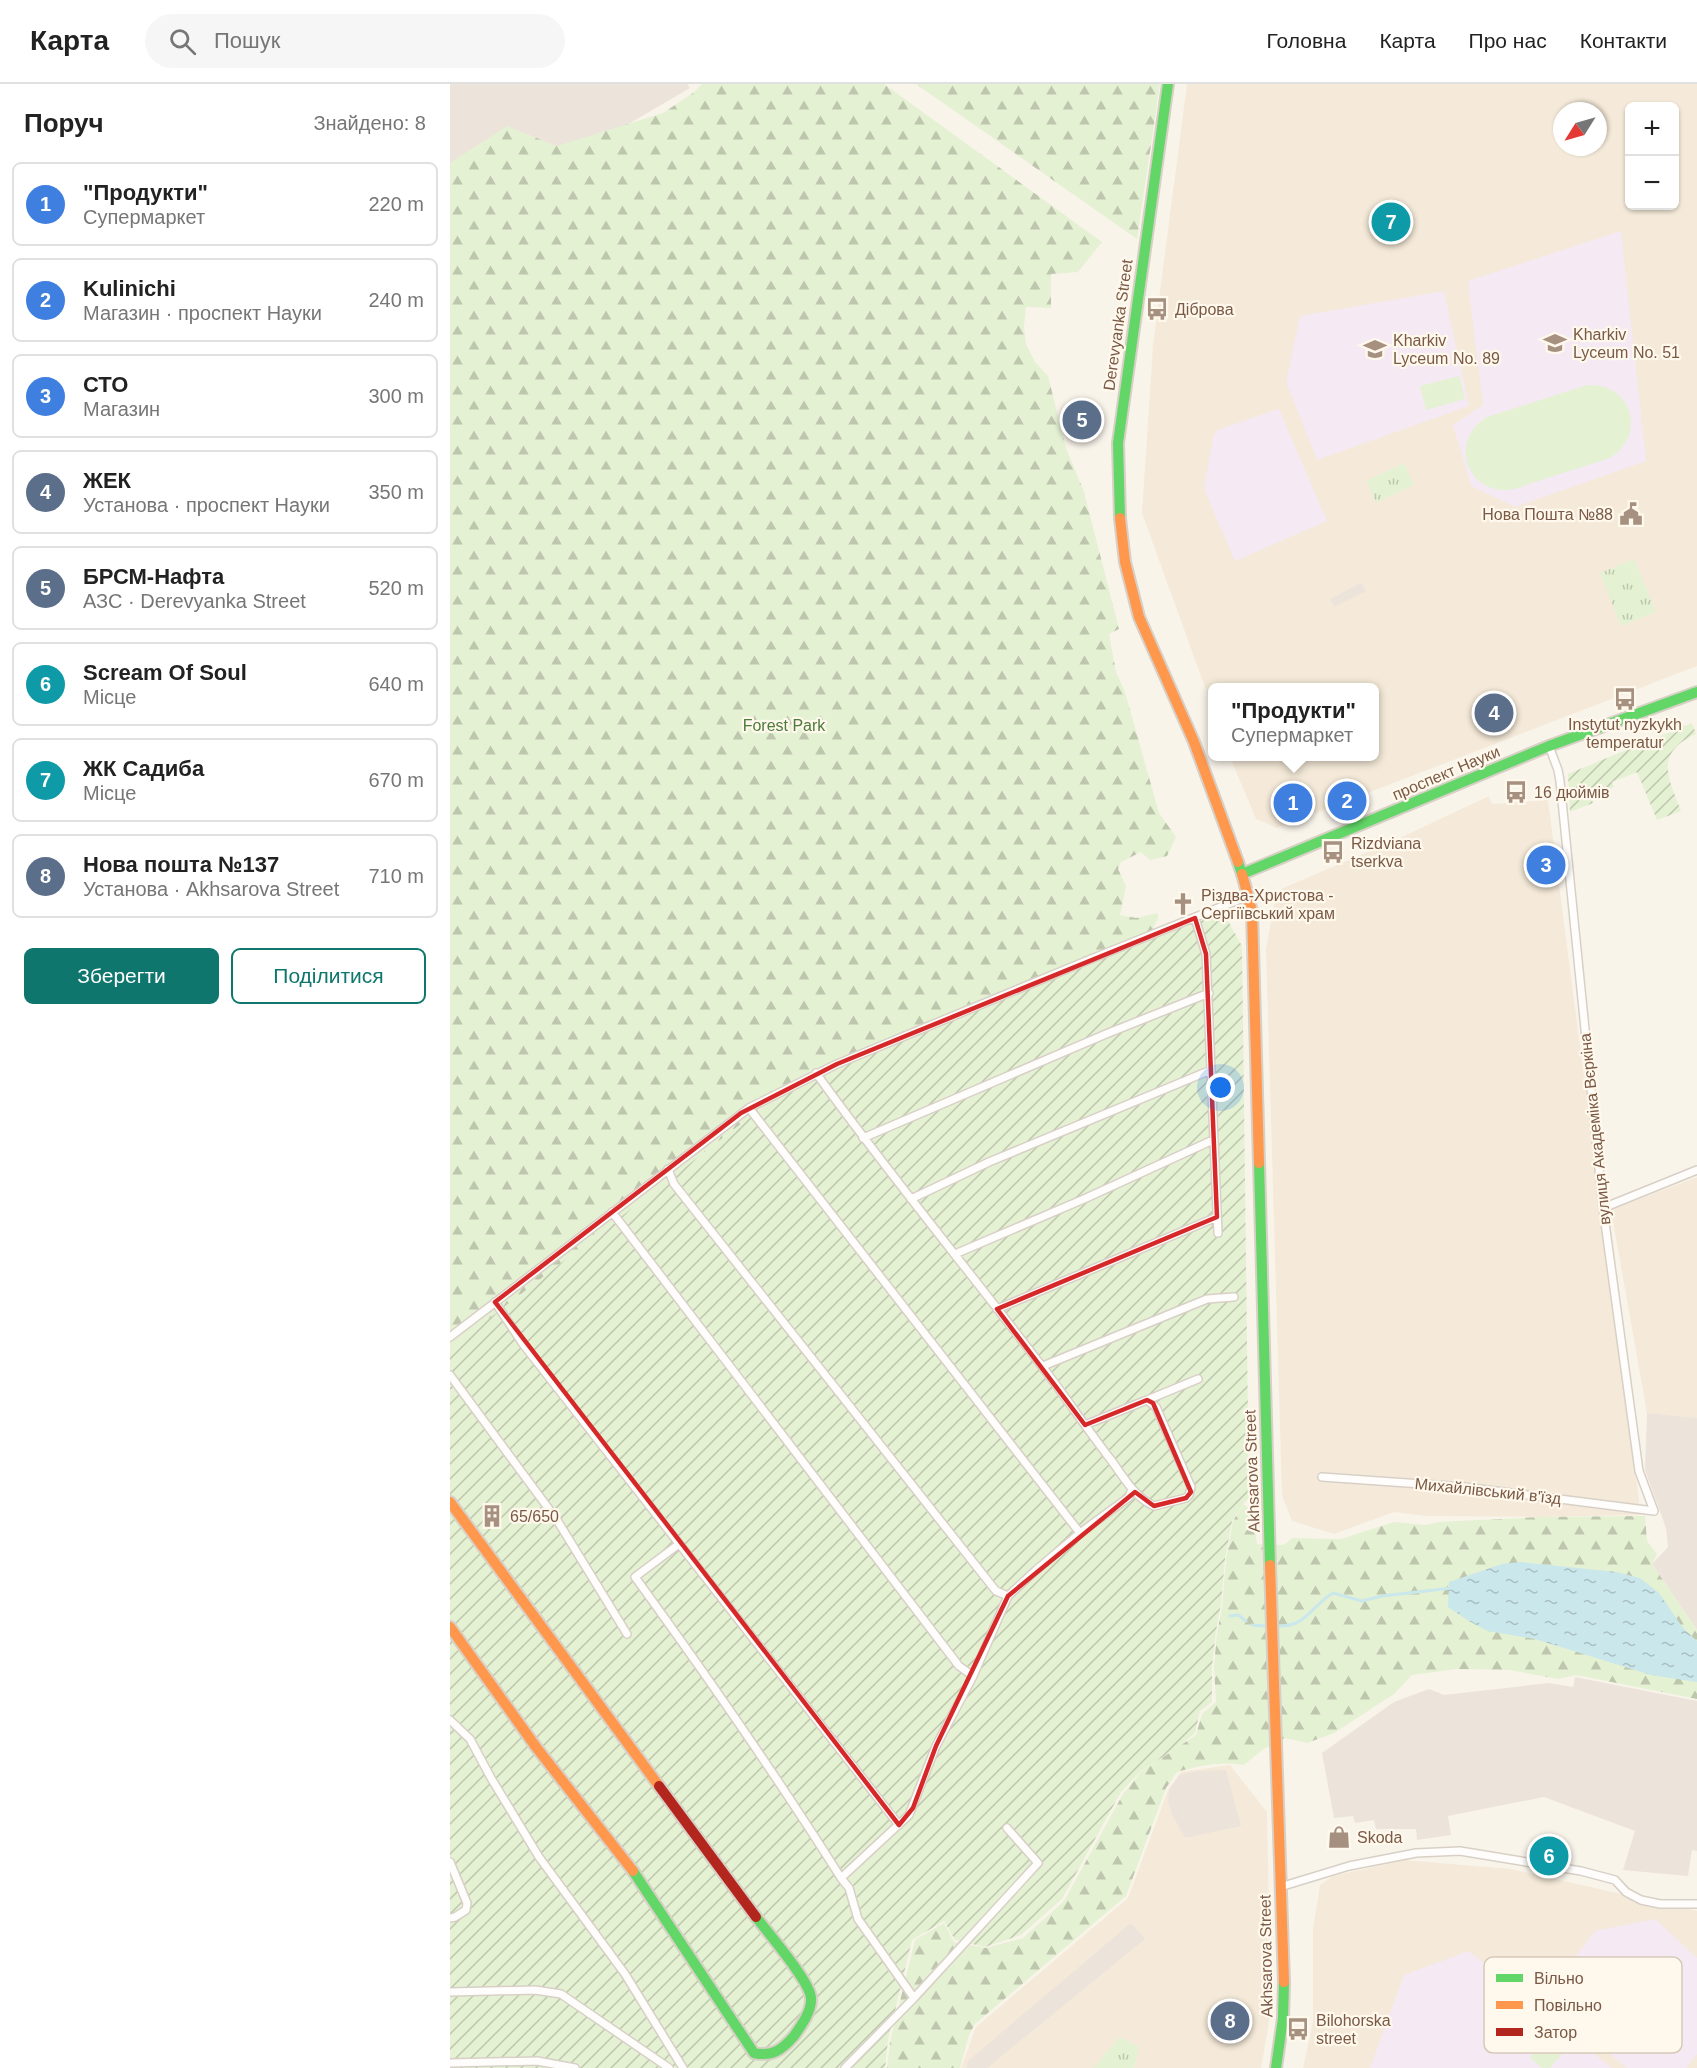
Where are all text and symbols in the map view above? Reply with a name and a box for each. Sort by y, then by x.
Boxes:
search box [145,14,565,68]
text: Карта [30,25,109,56]
icon: search [166,25,199,58]
text: Пошук [214,28,280,53]
text: Головна [1267,29,1346,52]
text: Карта [1379,29,1436,52]
text: Про нас [1469,29,1547,52]
text: Контакти [1580,29,1667,52]
north arrow [1553,102,1607,156]
map controls [1625,102,1679,210]
button: + [1625,102,1679,156]
text: Поруч [24,108,104,138]
text: Знайдено: 8 [313,112,426,134]
button: − [1625,156,1679,210]
text: "Продукти" [83,180,208,205]
text: 1 [40,193,51,215]
text: 220 m [368,193,424,215]
pin: 7 [1372,200,1410,244]
text: Супермаркет [83,206,205,228]
street label: Derevyanka Street [1100,258,1136,392]
text: Kulinichi [83,276,176,301]
text: 2 [40,289,51,311]
text: 240 m [368,289,424,311]
bus stop icon: Діброва [1144,296,1170,322]
place label: Діброва [1175,301,1234,318]
text: Магазин · проспект Науки [83,302,322,324]
place label: Kharkiv Lyceum No. 51 [1573,326,1680,361]
school or university icon: Kharkiv Lyceum No. 51 [1542,330,1568,356]
place label: Kharkiv Lyceum No. 89 [1393,332,1500,367]
school or university icon: Kharkiv Lyceum No. 89 [1362,336,1388,362]
text: СТО [83,372,128,397]
text: 3 [40,385,51,407]
text: 300 m [368,385,424,407]
text: Магазин [83,398,160,420]
pin: 5 [1062,398,1102,442]
text: ЖЕК [83,468,131,493]
text: 4 [40,481,51,503]
text: 350 m [368,481,424,503]
text: Установа · проспект Науки [83,494,330,516]
public building icon: Нова Пошта №88 [1618,501,1644,527]
place label: Нова Пошта №88 [1482,506,1613,523]
text: БРСМ-Нафта [83,564,224,589]
text: 5 [40,577,51,599]
text: 520 m [368,577,424,599]
text: АЗС · Derevyanka Street [83,590,306,612]
text: Scream Of Soul [83,660,247,685]
text: 6 [40,673,51,695]
text: 640 m [368,673,424,695]
popup [1208,683,1379,761]
text: Місце [83,686,136,708]
bus stop icon: Instytut nyzkykh temperatur [1612,686,1638,712]
pin: 4 [1474,690,1514,736]
text: "Продукти" [1231,698,1356,723]
place label: Instytut nyzkykh temperatur [1568,716,1682,751]
park label: Forest Park [743,717,826,734]
text: Супермаркет [1231,724,1353,746]
street label: проспект Науки [1390,743,1502,803]
text: ЖК Садиба [83,756,204,781]
text: 7 [40,769,51,791]
text: 670 m [368,769,424,791]
pin: 2 [1328,778,1366,824]
bus stop icon: 16 дюймів [1503,779,1529,805]
pin: 1 [1274,780,1312,826]
text: Місце [83,782,136,804]
place label: 16 дюймів [1534,784,1610,801]
place label: Rizdviana tserkva [1351,835,1421,870]
bus stop icon: Rizdviana tserkva [1320,839,1346,865]
pin: 3 [1526,842,1566,888]
text: Нова пошта №137 [83,852,279,877]
text: 8 [40,865,51,887]
text: 710 m [368,865,424,887]
text: Установа · Akhsarova Street [83,878,339,900]
place label: Різдва-Христова - Сергіївський храм [1201,887,1335,922]
church icon: Різдва-Христова - Сергіївський храм [1170,891,1196,917]
button: Зберегти [24,948,219,1004]
button: Поділитися [231,948,426,1004]
street label: вулиця Академіка Вєркіна [1576,1032,1614,1226]
your location [1206,1073,1235,1102]
street label: Akhsarova Street [1241,1409,1263,1533]
street label: Михайлівський в'їзд [1414,1475,1563,1507]
building icon: 65/650 [479,1503,505,1529]
place label: 65/650 [510,1508,559,1525]
shop icon: Skoda [1326,1824,1352,1850]
place label: Skoda [1357,1829,1402,1846]
pin: 6 [1530,1834,1568,1878]
street label: Akhsarova Street [1256,1894,1276,2018]
legend [1484,1957,1682,2053]
text: Вільно [1534,1970,1584,1987]
text: Повільно [1534,1997,1602,2014]
pin: 8 [1210,1998,1250,2044]
place label: Bilohorska street [1316,2012,1391,2047]
bus stop icon: Bilohorska street [1285,2016,1311,2042]
text: Затор [1534,2024,1577,2041]

